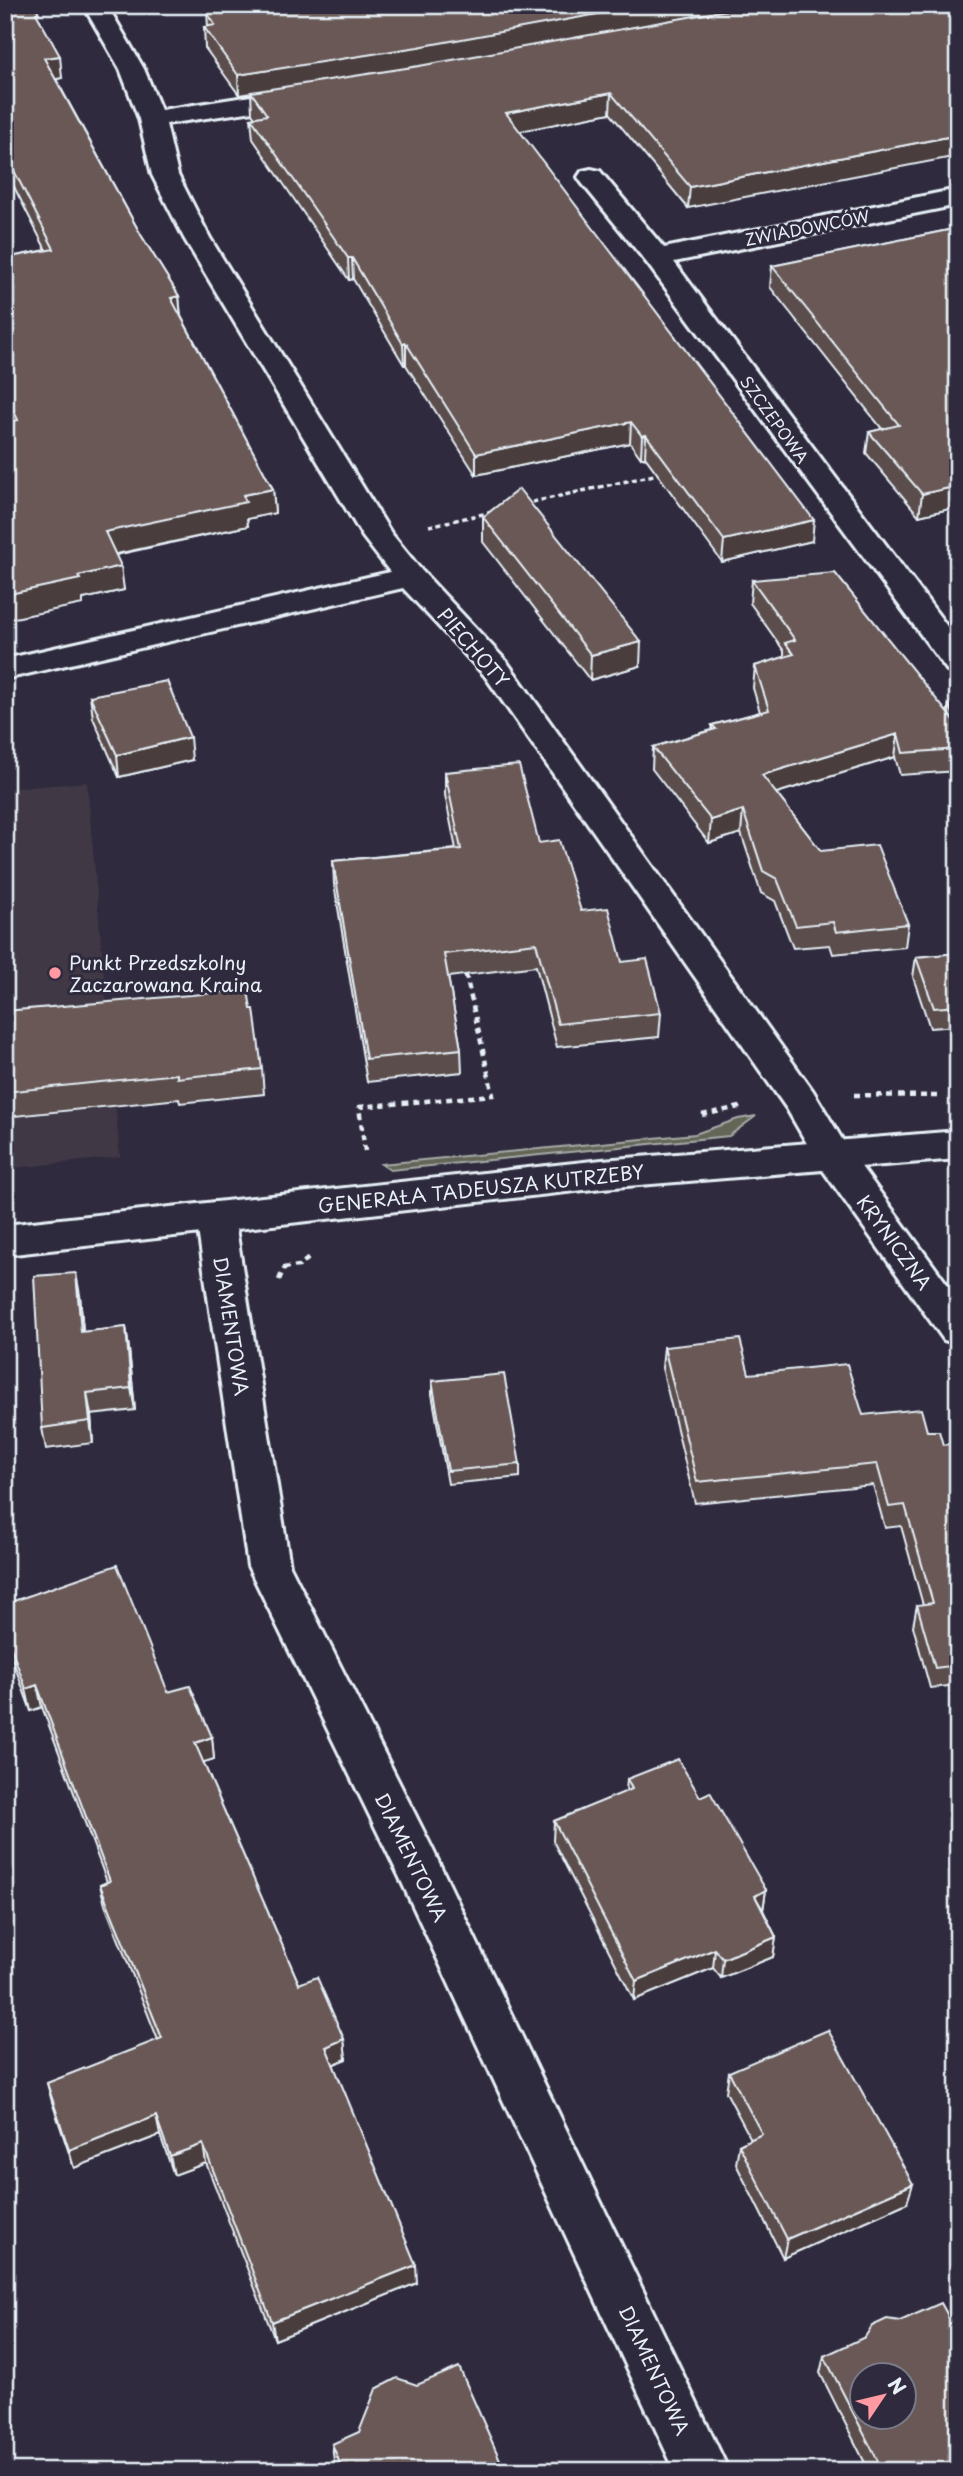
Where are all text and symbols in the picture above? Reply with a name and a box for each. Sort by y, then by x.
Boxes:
street label: ZWIADOWCÓW [743,203,872,251]
street label: SZCZEPOWA [735,370,815,468]
street label: PIECHOTY [432,601,516,693]
place label: Punkt Przedszkolny Zaczarowana Kraina [69,948,262,998]
marker: Punkt Przedszkolny Zaczarowana Kraina [47,965,63,981]
street label: GENERAŁA TADEUSZA KUTRZEBY [316,1157,646,1219]
street label: KRYNICZNA [851,1189,939,1295]
street label: DIAMENTOWA [207,1254,257,1398]
street label: DIAMENTOWA [369,1788,455,1926]
street label: DIAMENTOWA [613,2300,697,2440]
north arrow [848,2360,918,2430]
text: N [882,2371,914,2400]

